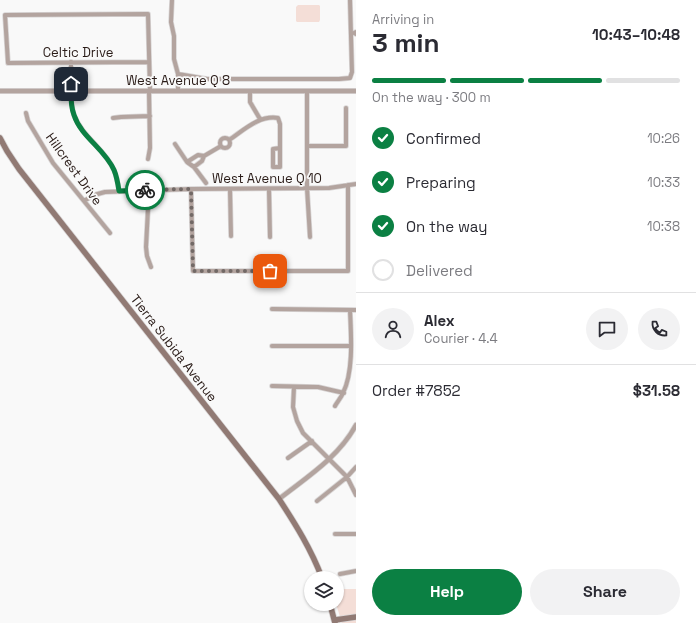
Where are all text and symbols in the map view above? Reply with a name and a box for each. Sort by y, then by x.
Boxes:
text: Arriving in [372,11,434,28]
text: 10:43–10:48 [592,25,680,44]
text: 3 min [372,26,440,60]
street label: Celtic Drive [43,44,113,61]
pin [54,67,88,101]
street label: West Avenue Q 8 [126,72,230,89]
icon: home [60,73,82,95]
text: On the way · 300 m [372,89,491,106]
icon: check [372,127,394,149]
street label: Hillcrest Drive [42,129,106,209]
text: Confirmed [406,129,481,148]
text: 10:26 [647,130,680,147]
courier [125,170,165,210]
street label: West Avenue Q 10 [212,170,322,187]
icon: check [372,171,394,193]
text: Preparing [406,173,476,192]
text: 10:33 [647,174,680,191]
icon: bike [134,179,156,201]
icon: check [372,215,394,237]
text: On the way [406,217,487,236]
text: 10:38 [647,218,680,235]
pin [253,254,287,288]
icon: bag [259,260,281,282]
text: Delivered [406,261,473,280]
street label: Tierra Subida Avenue [127,291,221,405]
button: person [372,308,414,350]
button: chat [586,308,628,350]
button: phone [638,308,680,350]
text: Alex [424,311,455,330]
text: Courier · 4.4 [424,330,498,347]
text: Order #7852 [372,381,461,400]
text: $31.58 [633,381,680,400]
button: Help [372,569,522,615]
button: Share [530,569,680,615]
map controls [304,571,344,611]
button: layers [304,571,344,611]

